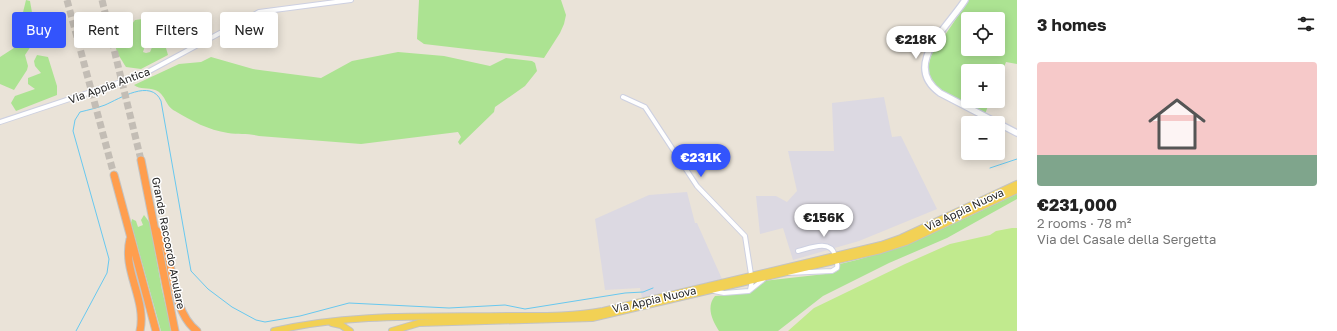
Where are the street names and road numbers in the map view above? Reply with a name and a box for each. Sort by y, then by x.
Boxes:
street label: Via Appia Antica [67,64,151,106]
street label: Grande Raccordo Anulare [150,176,188,310]
street label: Via Appia Nuova [922,185,1006,233]
street label: Via Appia Nuova [611,283,697,315]

